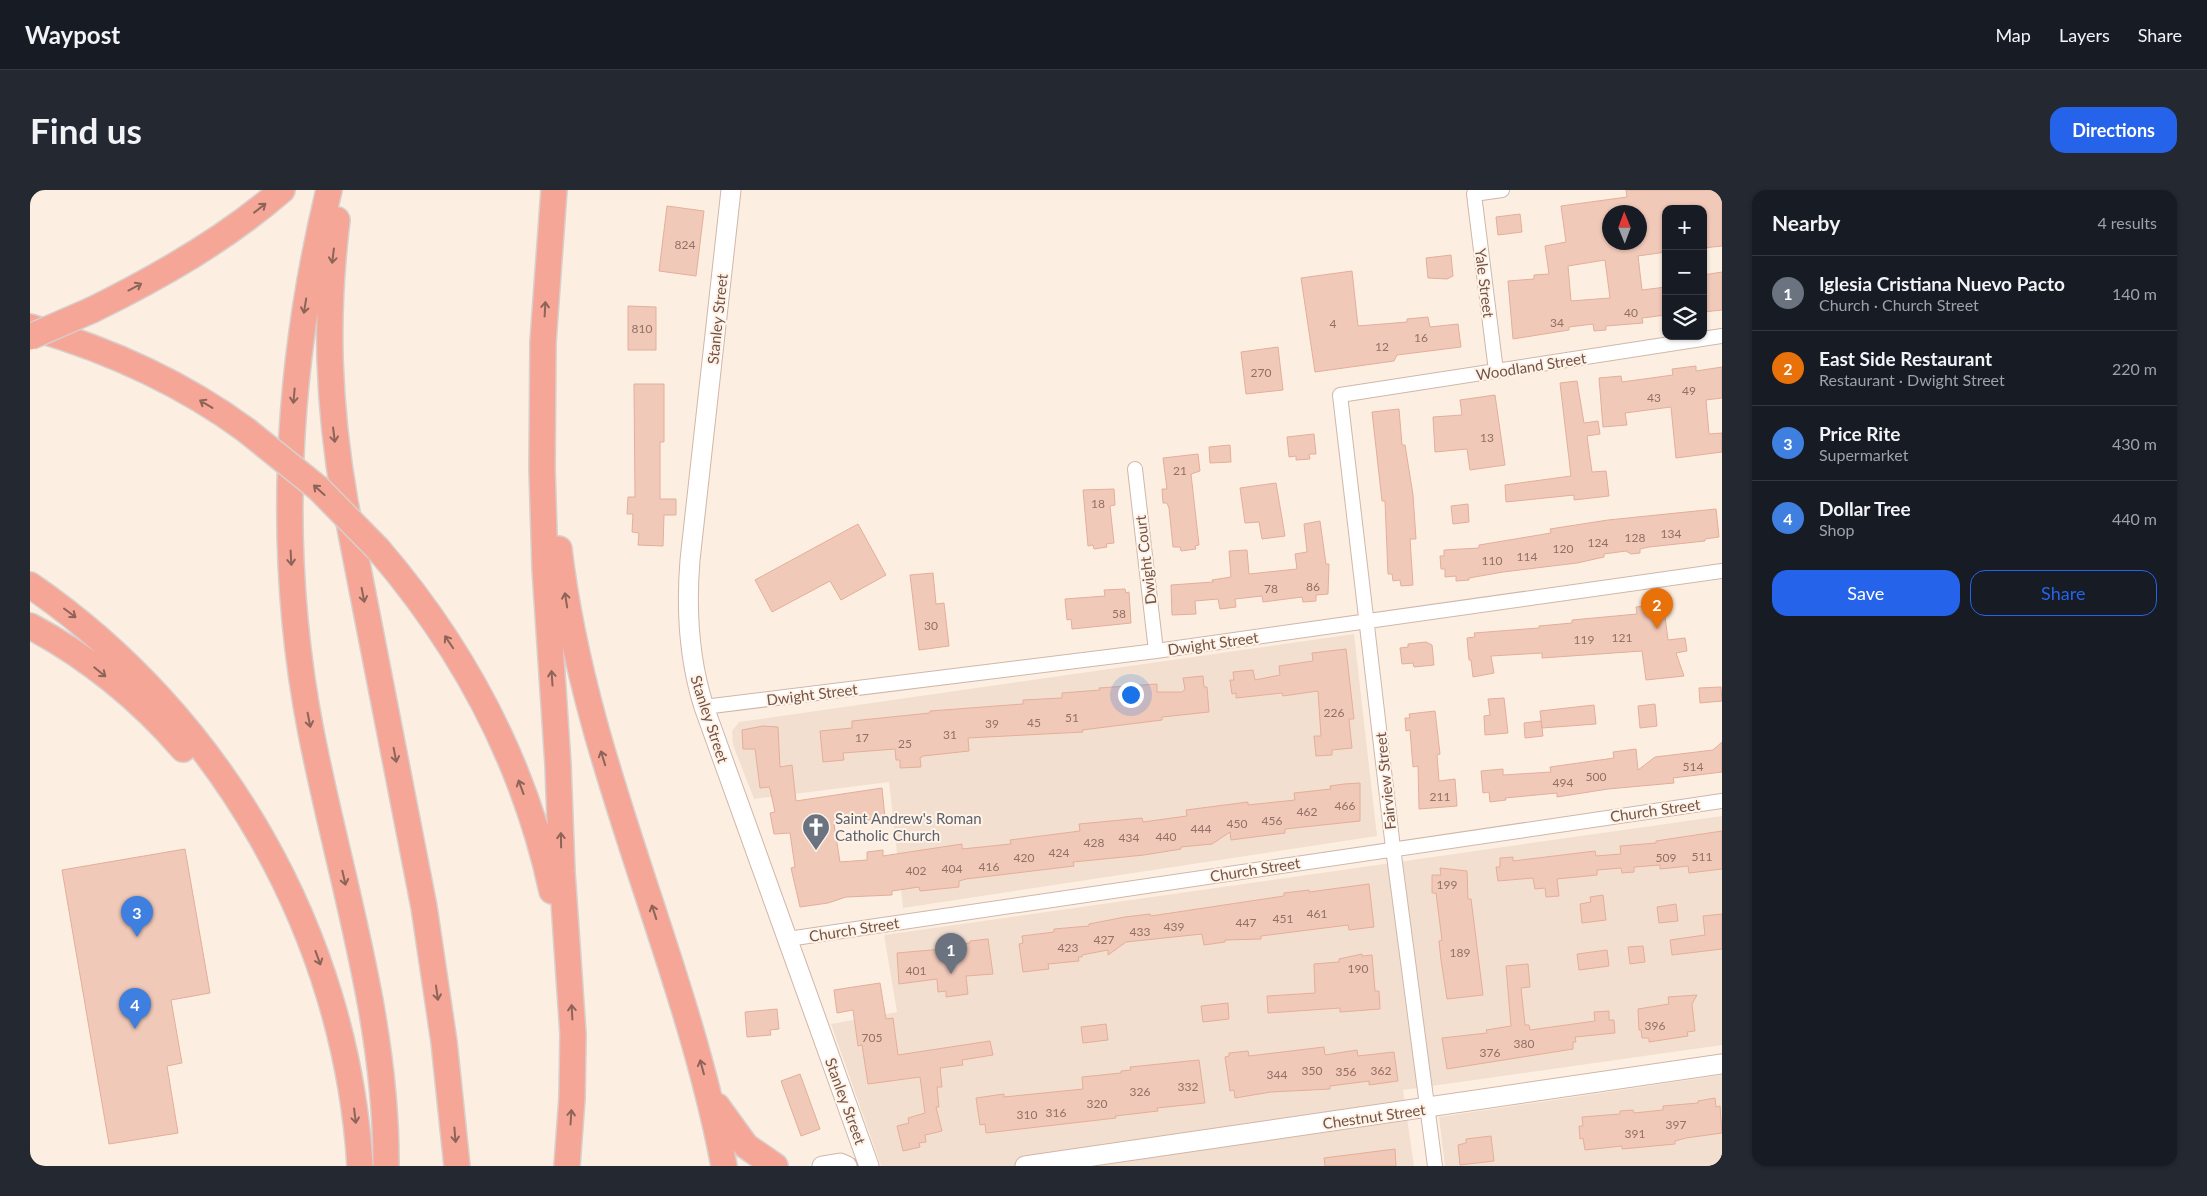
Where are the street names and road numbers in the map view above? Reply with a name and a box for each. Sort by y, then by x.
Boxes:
street label: Yale Street [1472,247,1498,319]
street label: Stanley Street [703,272,731,365]
street label: Woodland Street [1475,348,1588,384]
street label: Dwight Court [1131,514,1159,606]
street label: Dwight Street [1166,628,1260,658]
street label: Stanley Street [687,673,733,766]
street label: Dwight Street [765,679,859,709]
street label: Fairview Street [1371,731,1399,831]
street label: Church Street [1609,795,1702,825]
street label: Church Street [1209,853,1302,885]
street label: Church Street [808,913,901,945]
street label: Stanley Street [822,1055,870,1147]
street label: Chestnut Street [1321,1100,1427,1132]

